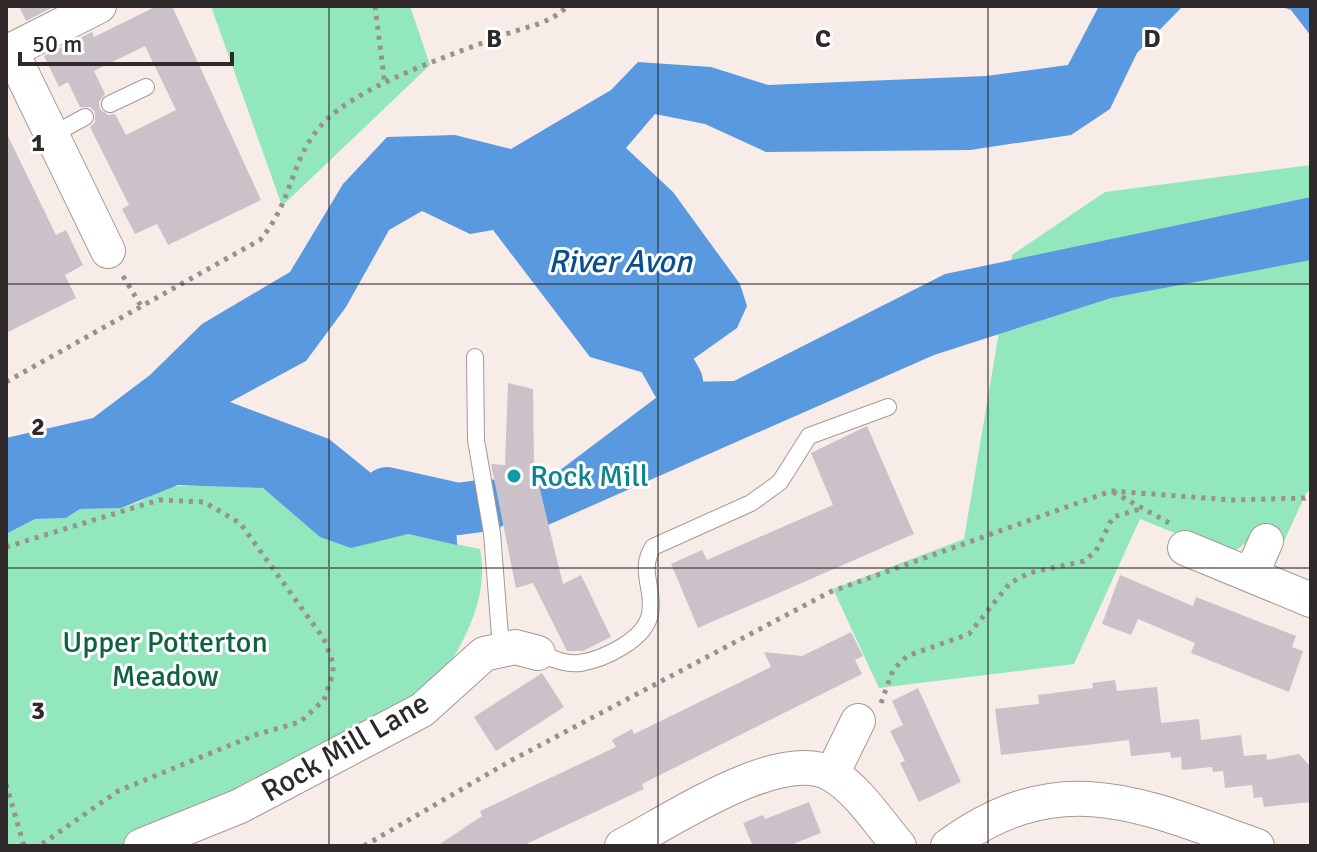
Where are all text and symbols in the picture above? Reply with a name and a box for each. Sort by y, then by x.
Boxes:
scale bar [20,16,232,66]
text: B [486,23,502,55]
text: C [815,23,831,55]
text: D [1143,23,1161,55]
text: 50 m [32,29,82,59]
text: 1 [31,127,45,159]
water label: River Avon [548,242,693,281]
text: 2 [31,411,45,443]
place label: Rock Mill [530,458,649,495]
marker: Rock Mill [505,467,523,485]
park label: Upper Potterton Meadow [62,624,268,695]
street label: Rock Mill Lane [255,685,436,810]
text: 3 [31,695,45,727]

